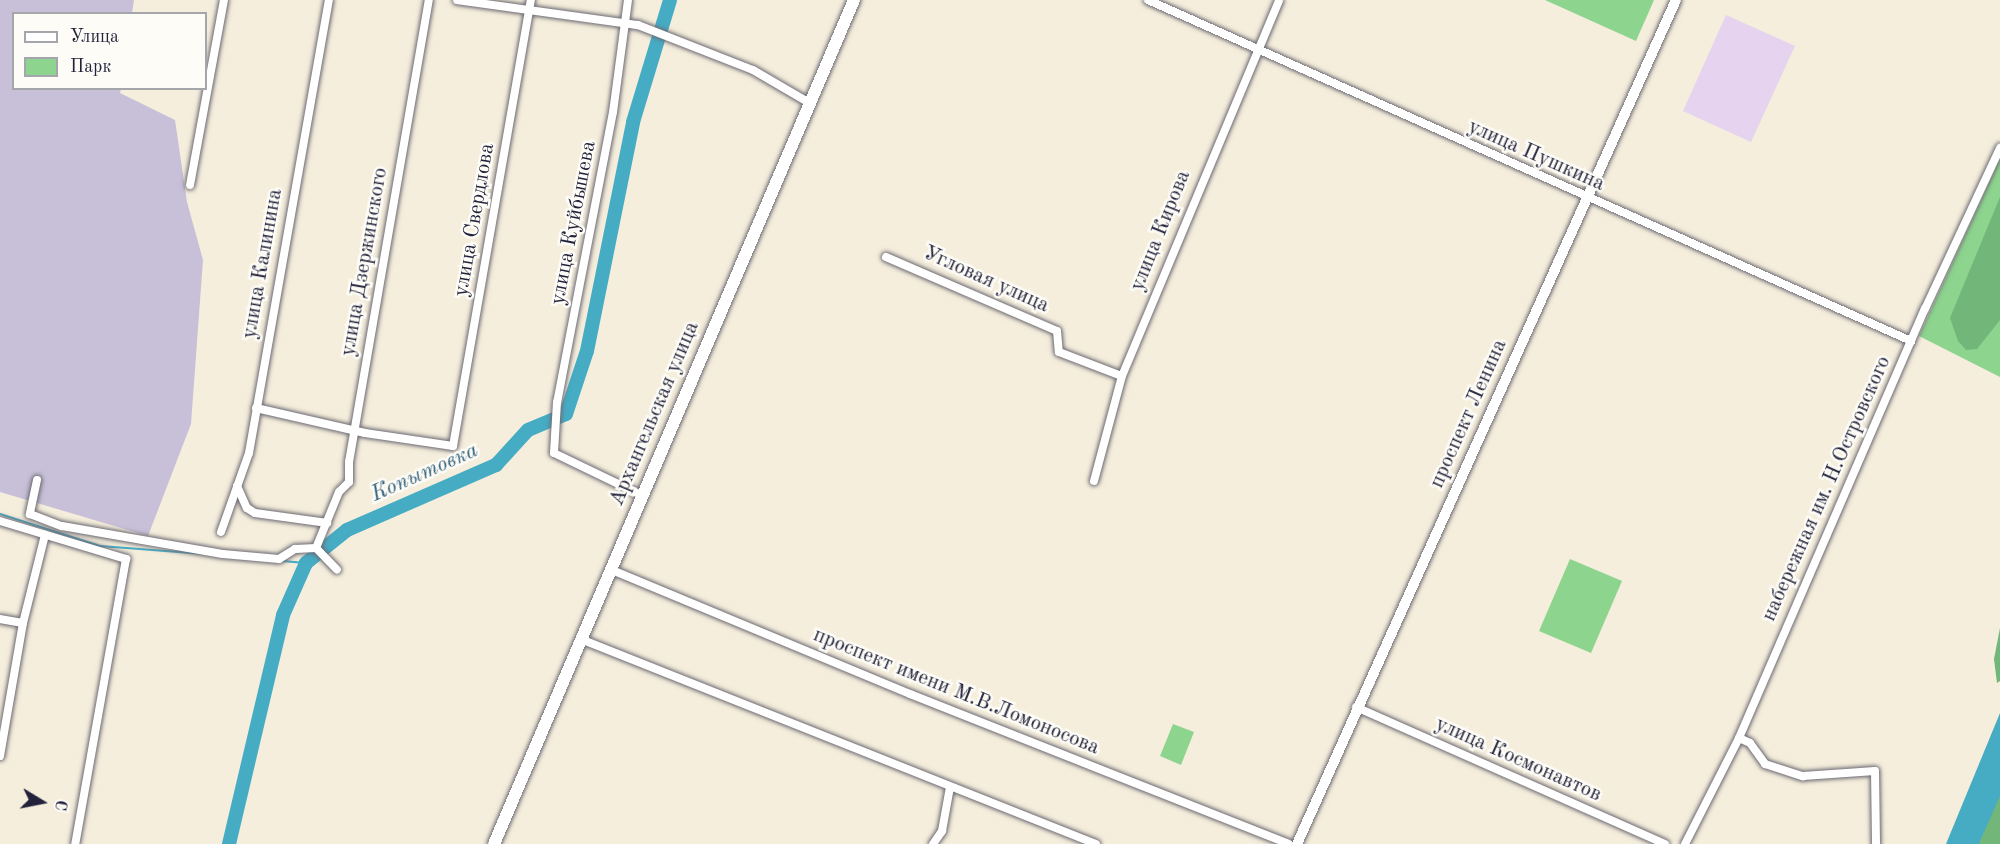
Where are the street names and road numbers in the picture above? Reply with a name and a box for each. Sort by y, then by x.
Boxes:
street label: улица Пушкина [1464,115,1608,197]
street label: улица Куйбышева [546,139,602,307]
street label: улица Свердлова [449,141,501,299]
street label: улица Дзержинского [336,166,394,358]
street label: улица Кирова [1125,167,1197,295]
street label: улица Калинина [237,187,289,341]
street label: Угловая улица [919,241,1053,319]
street label: Архангельская улица [605,318,705,510]
street label: проспект Ленина [1425,336,1513,492]
street label: набережная им. Н.Островского [1757,353,1897,625]
street label: проспект имени М.В.Ломоносова [809,623,1103,761]
street label: улица Космонавтов [1431,712,1605,808]

